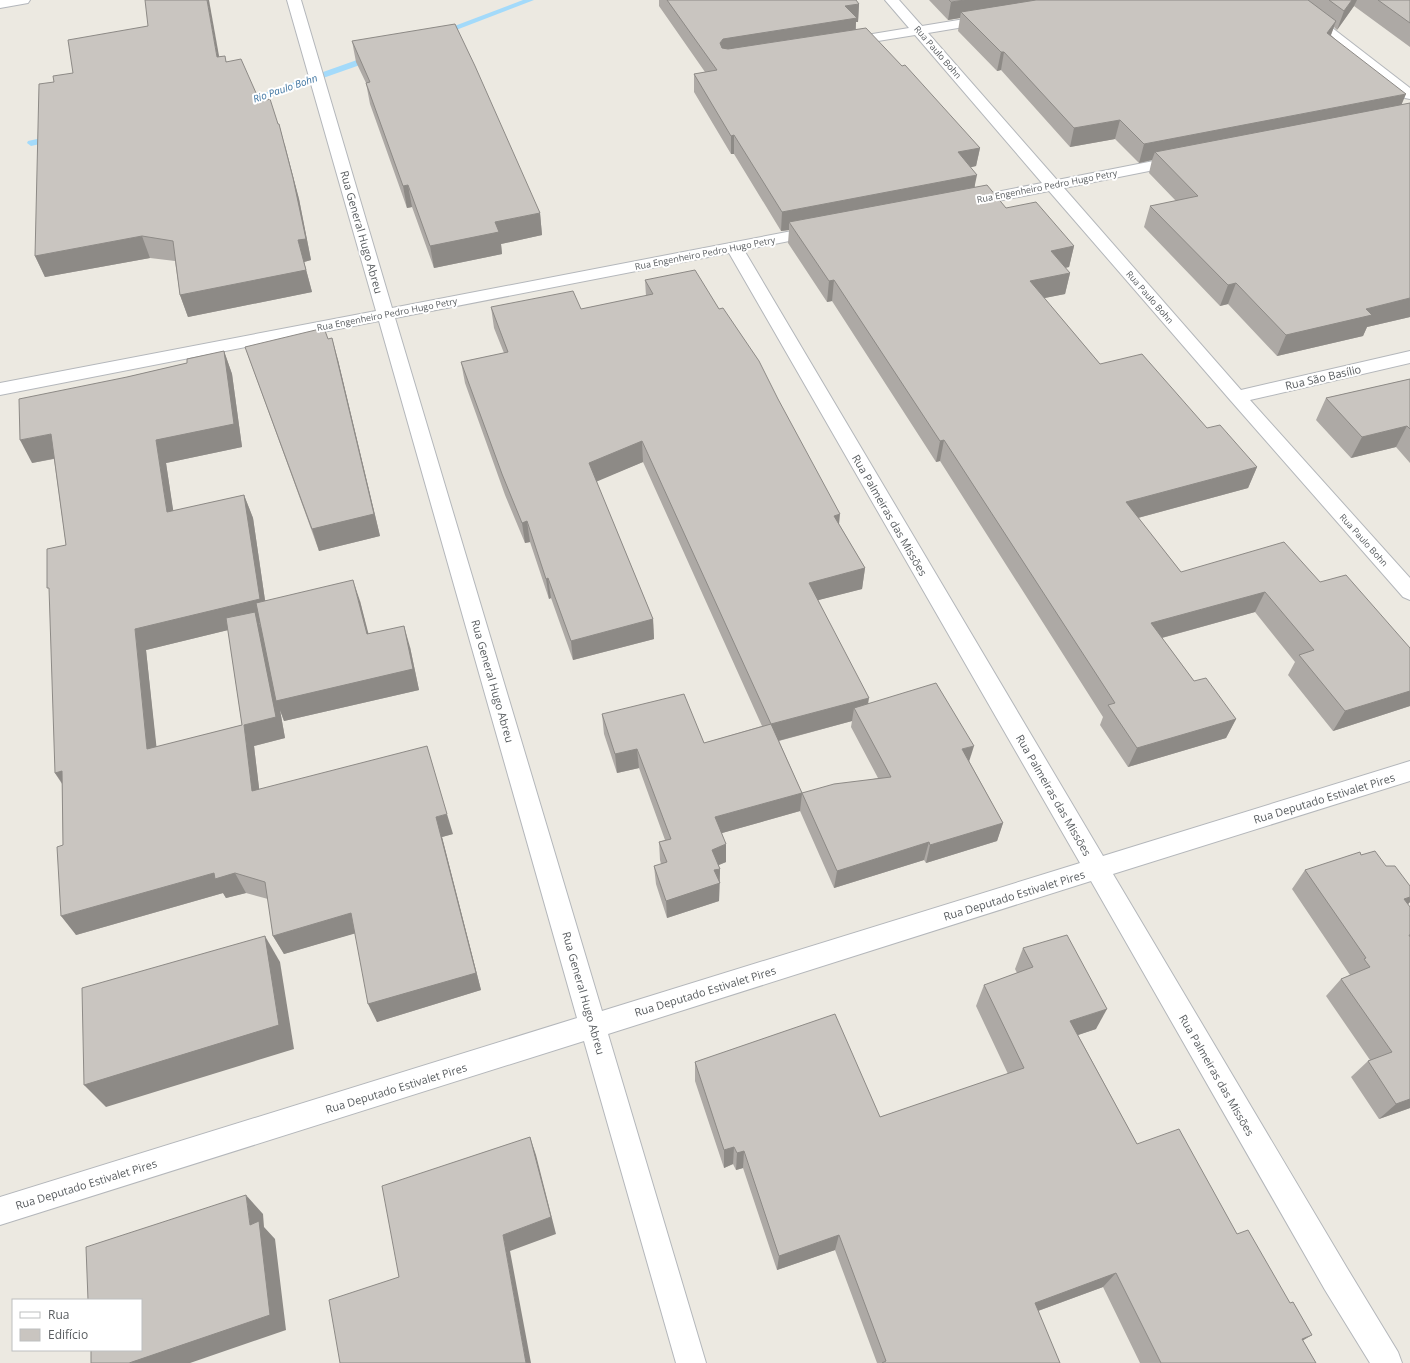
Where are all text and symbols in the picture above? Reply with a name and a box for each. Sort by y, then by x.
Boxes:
street label: Rua Paulo Bohn [911,23,965,81]
water label: Rio Paulo Bohn [251,70,319,106]
street label: Rua Engenheiro Pedro Hugo Petry [976,166,1119,206]
street label: Rua General Hugo Abreu [337,169,387,295]
street label: Rua Engenheiro Pedro Hugo Petry [634,233,777,273]
street label: Rua Paulo Bohn [1123,268,1177,326]
street label: Rua Engenheiro Pedro Hugo Petry [316,294,459,334]
street label: Rua São Basílio [1284,361,1363,393]
street label: Rua Palmeiras das Missões [849,451,931,579]
street label: Rua Paulo Bohn [1337,511,1391,569]
street label: Rua General Hugo Abreu [468,618,518,744]
street label: Rua Palmeiras das Missões [1013,731,1095,859]
street label: Rua Deputado Estivalet Pires [1251,769,1397,827]
street label: Rua Deputado Estivalet Pires [941,866,1087,924]
street label: Rua General Hugo Abreu [559,930,609,1056]
street label: Rua Deputado Estivalet Pires [632,962,778,1020]
street label: Rua Palmeiras das Missões [1176,1011,1258,1139]
street label: Rua Deputado Estivalet Pires [323,1059,469,1117]
street label: Rua Deputado Estivalet Pires [13,1155,159,1213]
legend [12,1299,142,1351]
text: Rua [48,1306,69,1323]
text: Edifício [48,1326,88,1343]

